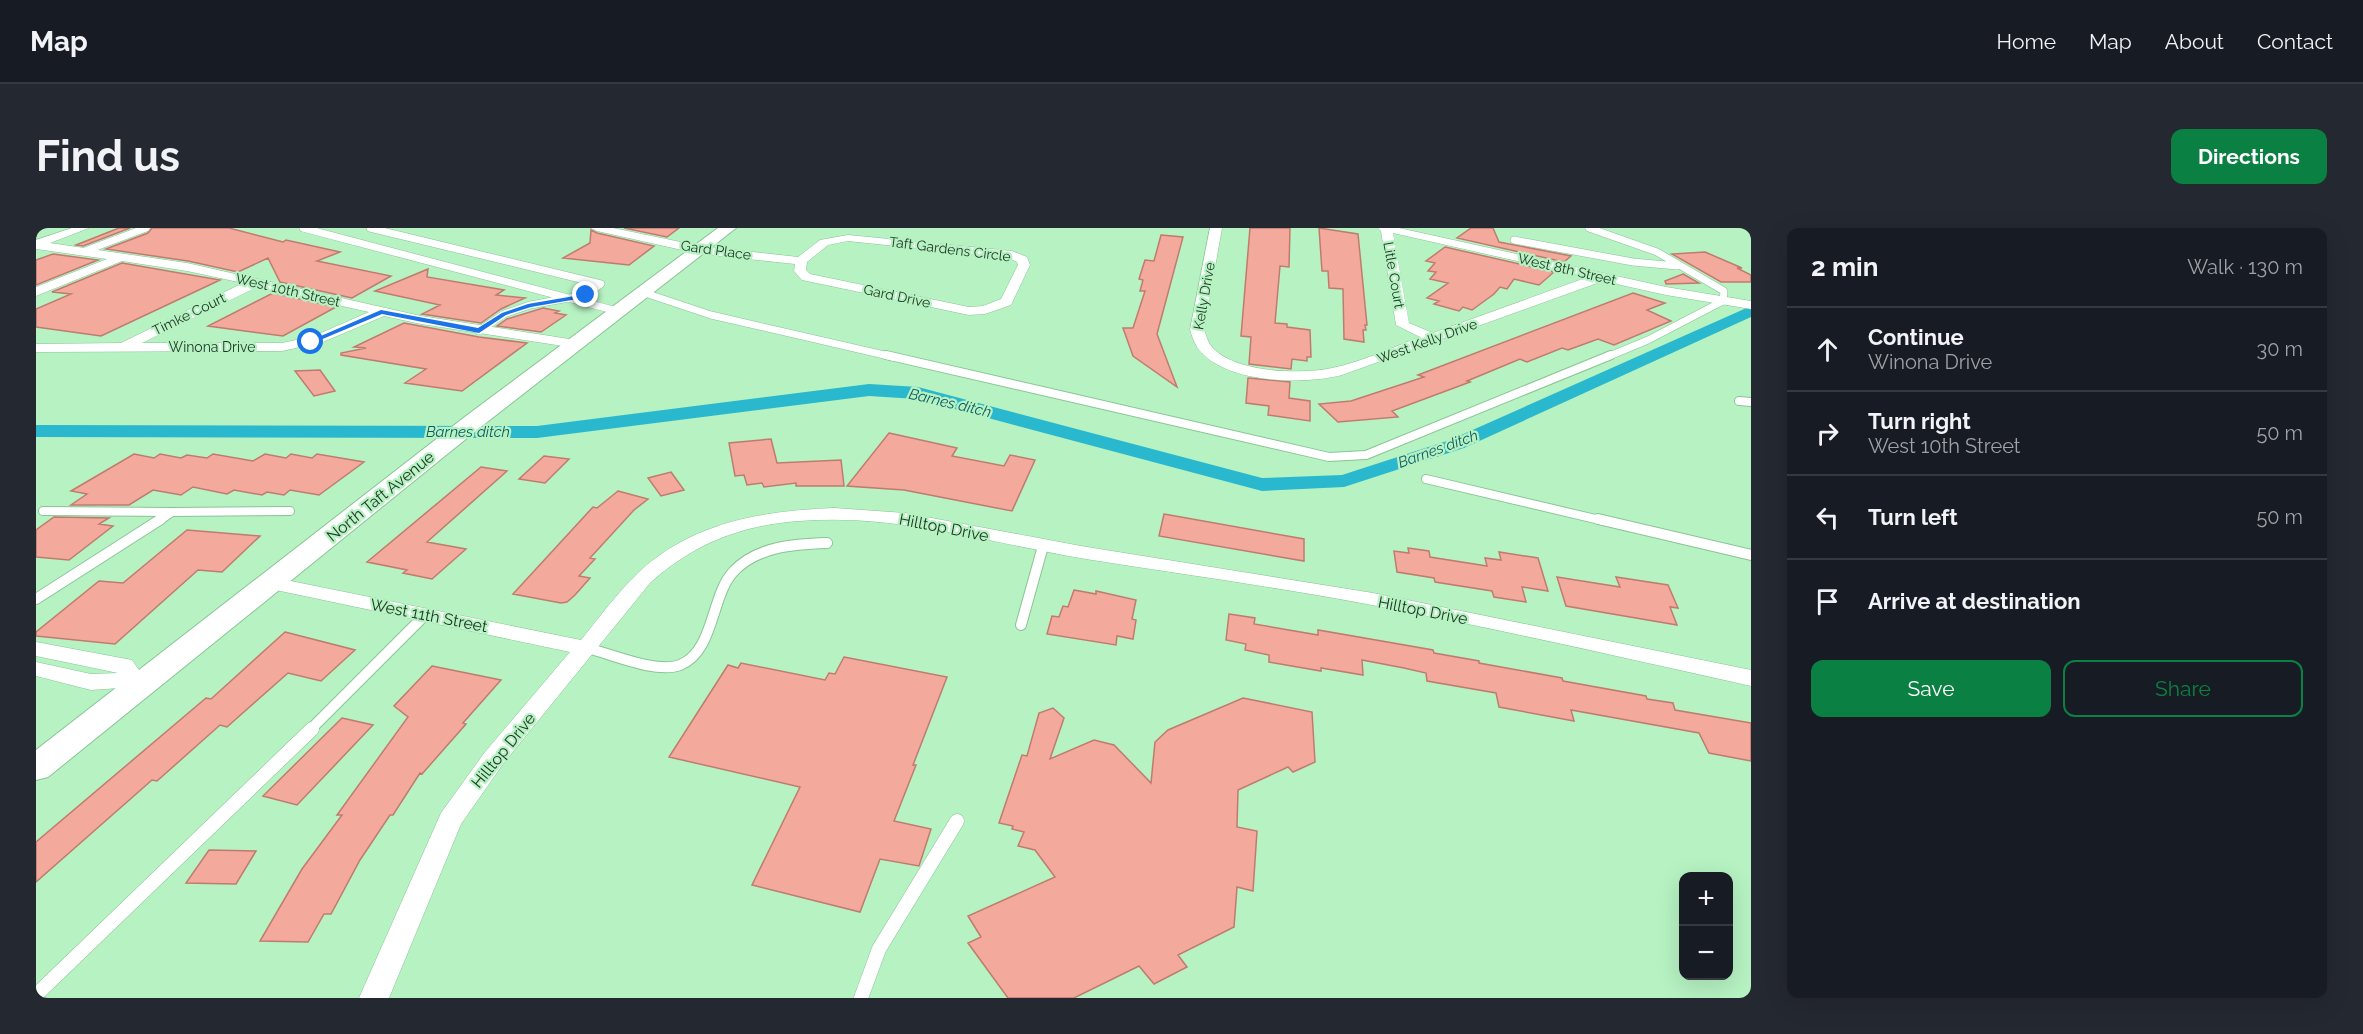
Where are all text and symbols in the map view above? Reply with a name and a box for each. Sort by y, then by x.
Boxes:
text: Map [30,25,88,58]
text: Home [1997,29,2056,54]
text: Map [2089,29,2132,54]
text: About [2165,29,2224,54]
text: Contact [2257,29,2333,54]
button: Directions [2171,129,2327,184]
text: Find us [36,132,180,181]
street label: Taft Gardens Circle [888,234,1012,264]
street label: Gard Place [680,237,752,263]
street label: Litle Court [1380,240,1408,310]
street label: West 8th Street [1516,250,1618,288]
text: 2 min [1811,252,1878,282]
text: Walk · 130 m [2187,255,2303,279]
street label: Kelly Drive [1190,261,1218,331]
street label: West 10th Street [234,270,342,310]
route end [572,281,598,307]
street label: Gard Drive [862,281,932,311]
street label: Timke Court [150,289,228,339]
street label: West Kelly Drive [1375,315,1479,367]
text: Continue [1868,324,1964,350]
route start [297,328,323,354]
icon: ahead [1811,333,1844,366]
text: 30 m [2257,337,2303,361]
street label: Winona Drive [169,339,255,355]
text: Winona Drive [1868,350,1992,374]
water label: Barnes ditch [907,385,993,421]
text: Turn right [1868,408,1971,434]
icon: right [1811,417,1844,450]
text: 50 m [2256,421,2303,445]
water label: Barnes ditch [426,423,510,441]
water label: Barnes ditch [1395,426,1481,472]
text: West 10th Street [1868,434,2021,458]
street label: North Taft Avenue [323,447,438,546]
icon: left [1811,501,1844,534]
text: Turn left [1868,504,1958,530]
text: 50 m [2256,505,2303,529]
street label: Hilltop Drive [897,509,990,545]
icon: arrive [1811,585,1844,618]
text: Arrive at destination [1868,588,2081,614]
street label: Hilltop Drive [1376,592,1469,628]
street label: West 11th Street [369,595,490,636]
button: Save [1811,660,2051,717]
button: Share [2063,660,2303,717]
street label: Hilltop Drive [467,709,539,792]
map controls [1679,872,1733,980]
button: + [1679,872,1733,926]
button: − [1679,926,1733,980]

